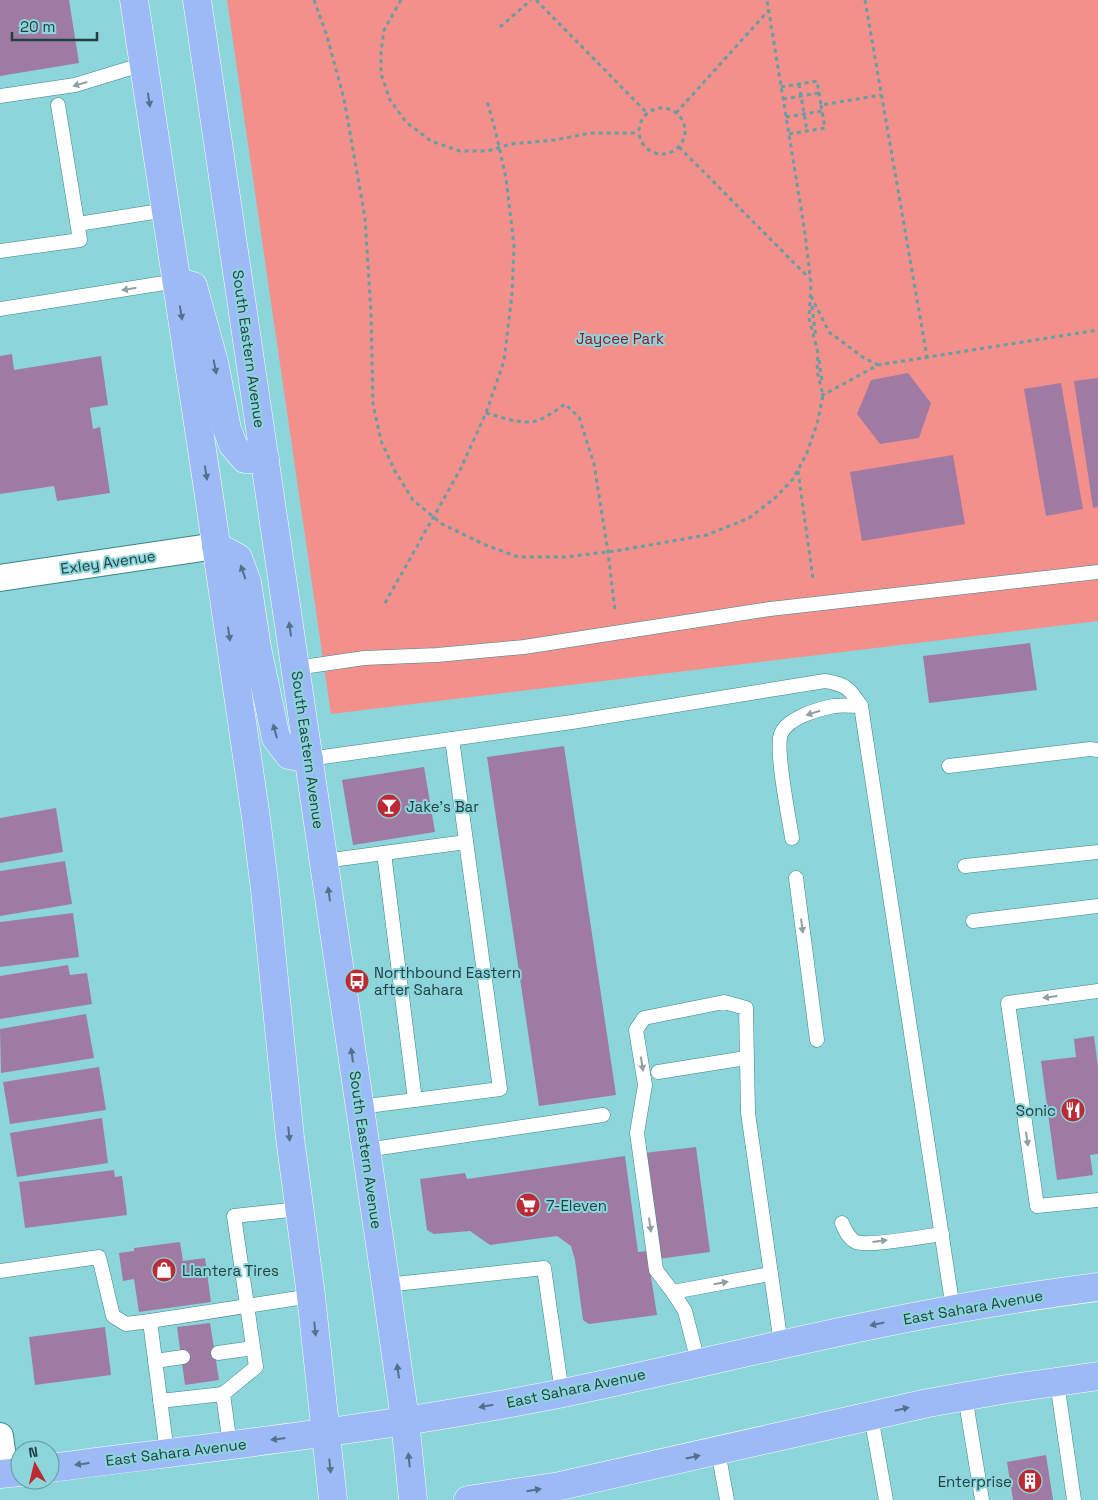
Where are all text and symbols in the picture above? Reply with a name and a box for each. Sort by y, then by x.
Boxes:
scale bar [12,10,98,42]
text: 20 m [20,17,55,36]
one-way arrow [73,80,88,88]
one-way arrow [146,92,154,108]
street label: South Eastern Avenue [229,269,270,429]
one-way arrow [120,285,136,293]
one-way arrow [178,305,186,321]
park label: Jaycee Park [576,329,664,348]
one-way arrow [211,359,219,375]
one-way arrow [202,466,210,482]
street label: Exley Avenue [59,546,157,578]
one-way arrow [239,565,246,580]
one-way arrow [286,621,294,637]
one-way arrow [225,627,233,643]
street label: South Eastern Avenue [288,670,329,830]
one-way arrow [805,709,820,717]
one-way arrow [271,724,279,739]
bar icon: Jake's Bar [376,793,402,819]
place label: Jake's Bar [406,797,479,816]
one-way arrow [325,886,333,902]
one-way arrow [799,918,807,934]
place label: Northbound Eastern after Sahara [374,963,521,999]
bus stop icon: Northbound Eastern after Sahara [344,968,370,994]
one-way arrow [1041,993,1057,1001]
one-way arrow [348,1046,356,1062]
one-way arrow [638,1056,646,1072]
street label: South Eastern Avenue [346,1070,387,1230]
restaurant icon: Sonic [1060,1097,1086,1123]
place label: Sonic [1016,1101,1056,1120]
one-way arrow [286,1126,294,1142]
one-way arrow [1023,1132,1031,1148]
supermarket icon: 7-Eleven [515,1192,541,1218]
place label: 7-Eleven [546,1196,607,1215]
one-way arrow [646,1217,654,1233]
one-way arrow [873,1237,889,1245]
shop icon: Llantera Tires [151,1257,177,1283]
place label: Llantera Tires [182,1261,279,1280]
one-way arrow [713,1279,729,1287]
street label: East Sahara Avenue [902,1285,1045,1329]
one-way arrow [869,1321,885,1329]
one-way arrow [311,1322,319,1338]
one-way arrow [394,1363,402,1379]
street label: East Sahara Avenue [505,1364,647,1412]
one-way arrow [478,1402,494,1410]
one-way arrow [895,1405,910,1413]
street label: East Sahara Avenue [104,1434,248,1470]
one-way arrow [269,1435,285,1443]
north arrow [10,1440,60,1490]
text: N [27,1443,39,1462]
one-way arrow [405,1452,413,1468]
one-way arrow [685,1452,701,1460]
one-way arrow [326,1458,334,1474]
one-way arrow [73,1460,89,1468]
building icon: Enterprise [1017,1468,1043,1494]
place label: Enterprise [938,1472,1012,1491]
one-way arrow [526,1485,542,1493]

